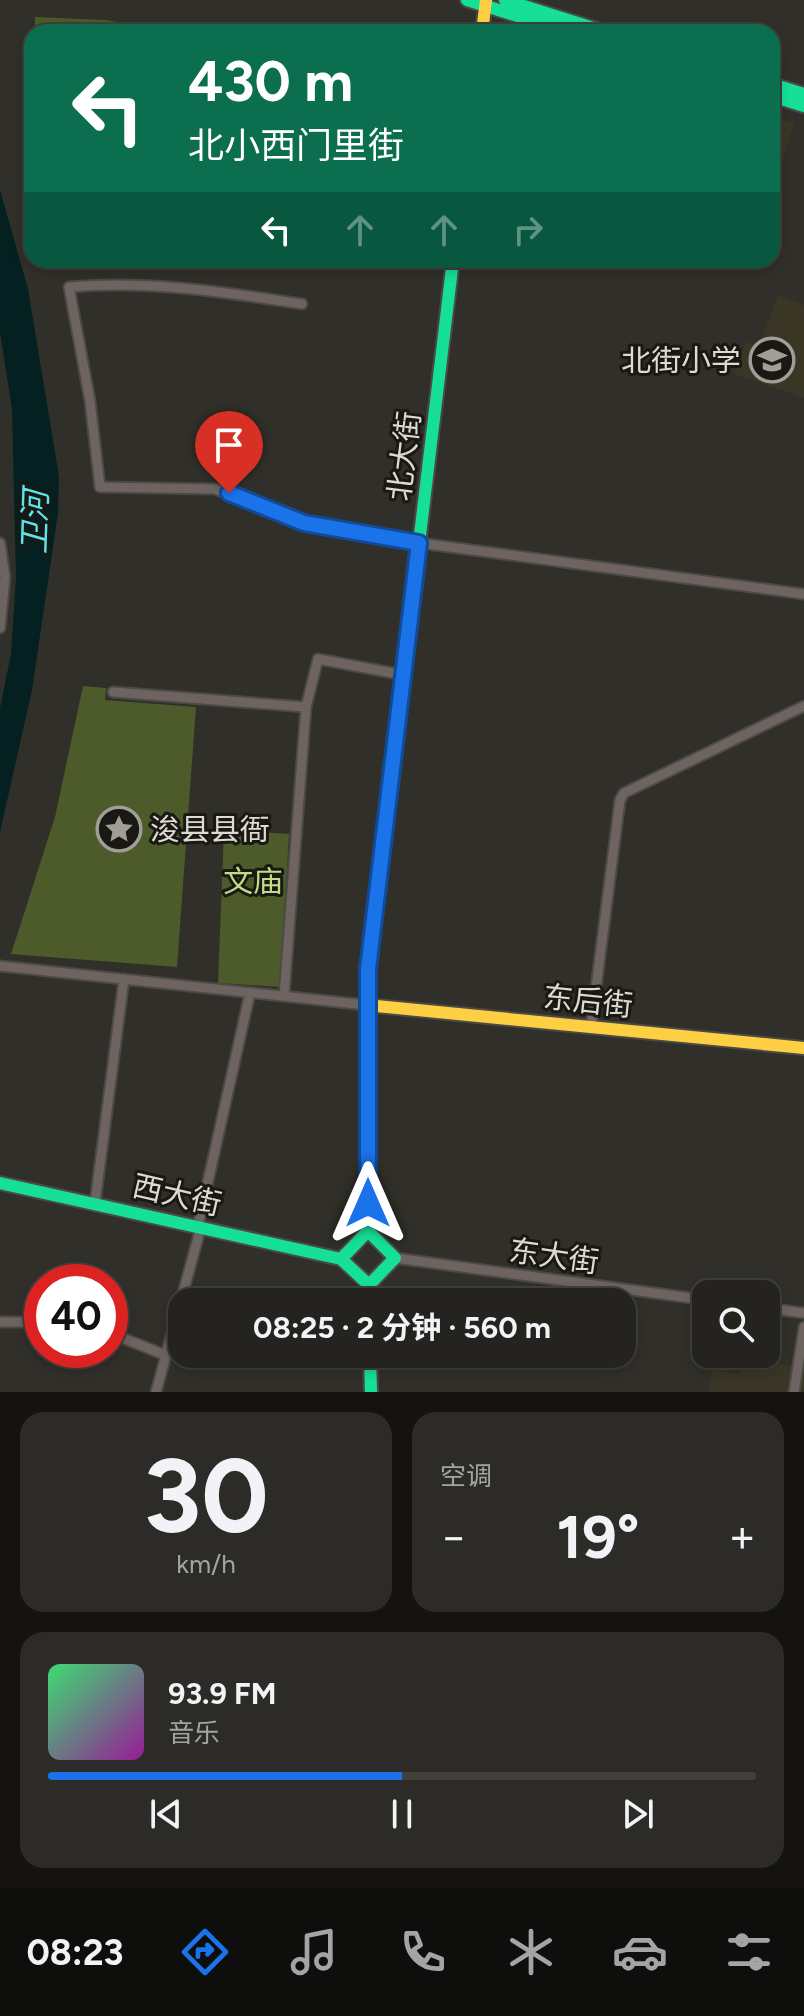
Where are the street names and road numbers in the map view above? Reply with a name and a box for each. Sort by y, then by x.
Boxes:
street label: 北大街 [380,409,428,503]
street label: 东后街 [541,978,635,1024]
street label: 西大街 [129,1167,225,1223]
street label: 东大街 [507,1231,601,1281]

